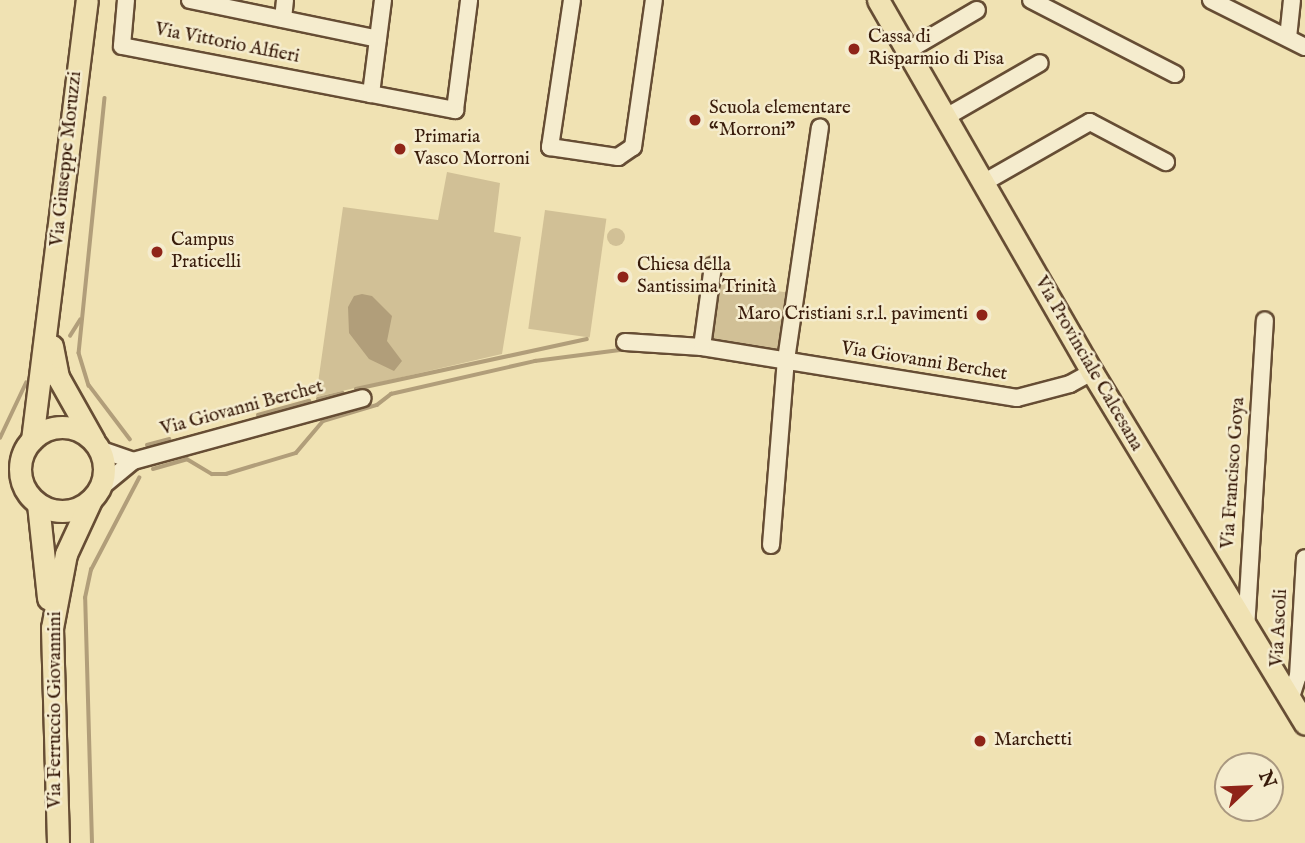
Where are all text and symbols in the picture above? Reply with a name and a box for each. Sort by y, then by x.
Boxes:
street label: Via Vittorio Alfieri [153,19,301,69]
place label: Cassa di Risparmio di Pisa [868,27,1004,71]
marker: Cassa di Risparmio di Pisa [846,41,862,57]
street label: Via Giuseppe Moruzzi [46,70,88,248]
place label: Scuola elementare “Morroni” [709,98,851,142]
marker: Scuola elementare “Morroni” [687,112,703,128]
place label: Primaria Vasco Morroni [414,127,530,171]
marker: Primaria Vasco Morroni [392,141,408,157]
place label: Campus Praticelli [171,230,241,274]
marker: Campus Praticelli [149,244,165,260]
place label: Chiesa della Santissima Trinità [637,255,776,299]
marker: Chiesa della Santissima Trinità [615,269,631,285]
street label: Via Provinciale Calcesana [1029,273,1147,455]
place label: Maro Cristiani s.r.l. pavimenti [737,304,968,326]
marker: Maro Cristiani s.r.l. pavimenti [974,307,990,323]
street label: Via Giovanni Berchet [839,338,1009,386]
street label: Via Giovanni Berchet [158,376,326,442]
street label: Via Francisco Goya [1217,396,1251,550]
street label: Via Ascoli [1267,588,1293,668]
street label: Via Ferruccio Giovannini [45,611,67,809]
place label: Marchetti [994,730,1072,752]
marker: Marchetti [972,733,988,749]
north arrow [1214,752,1284,822]
text: N [1252,767,1281,792]

